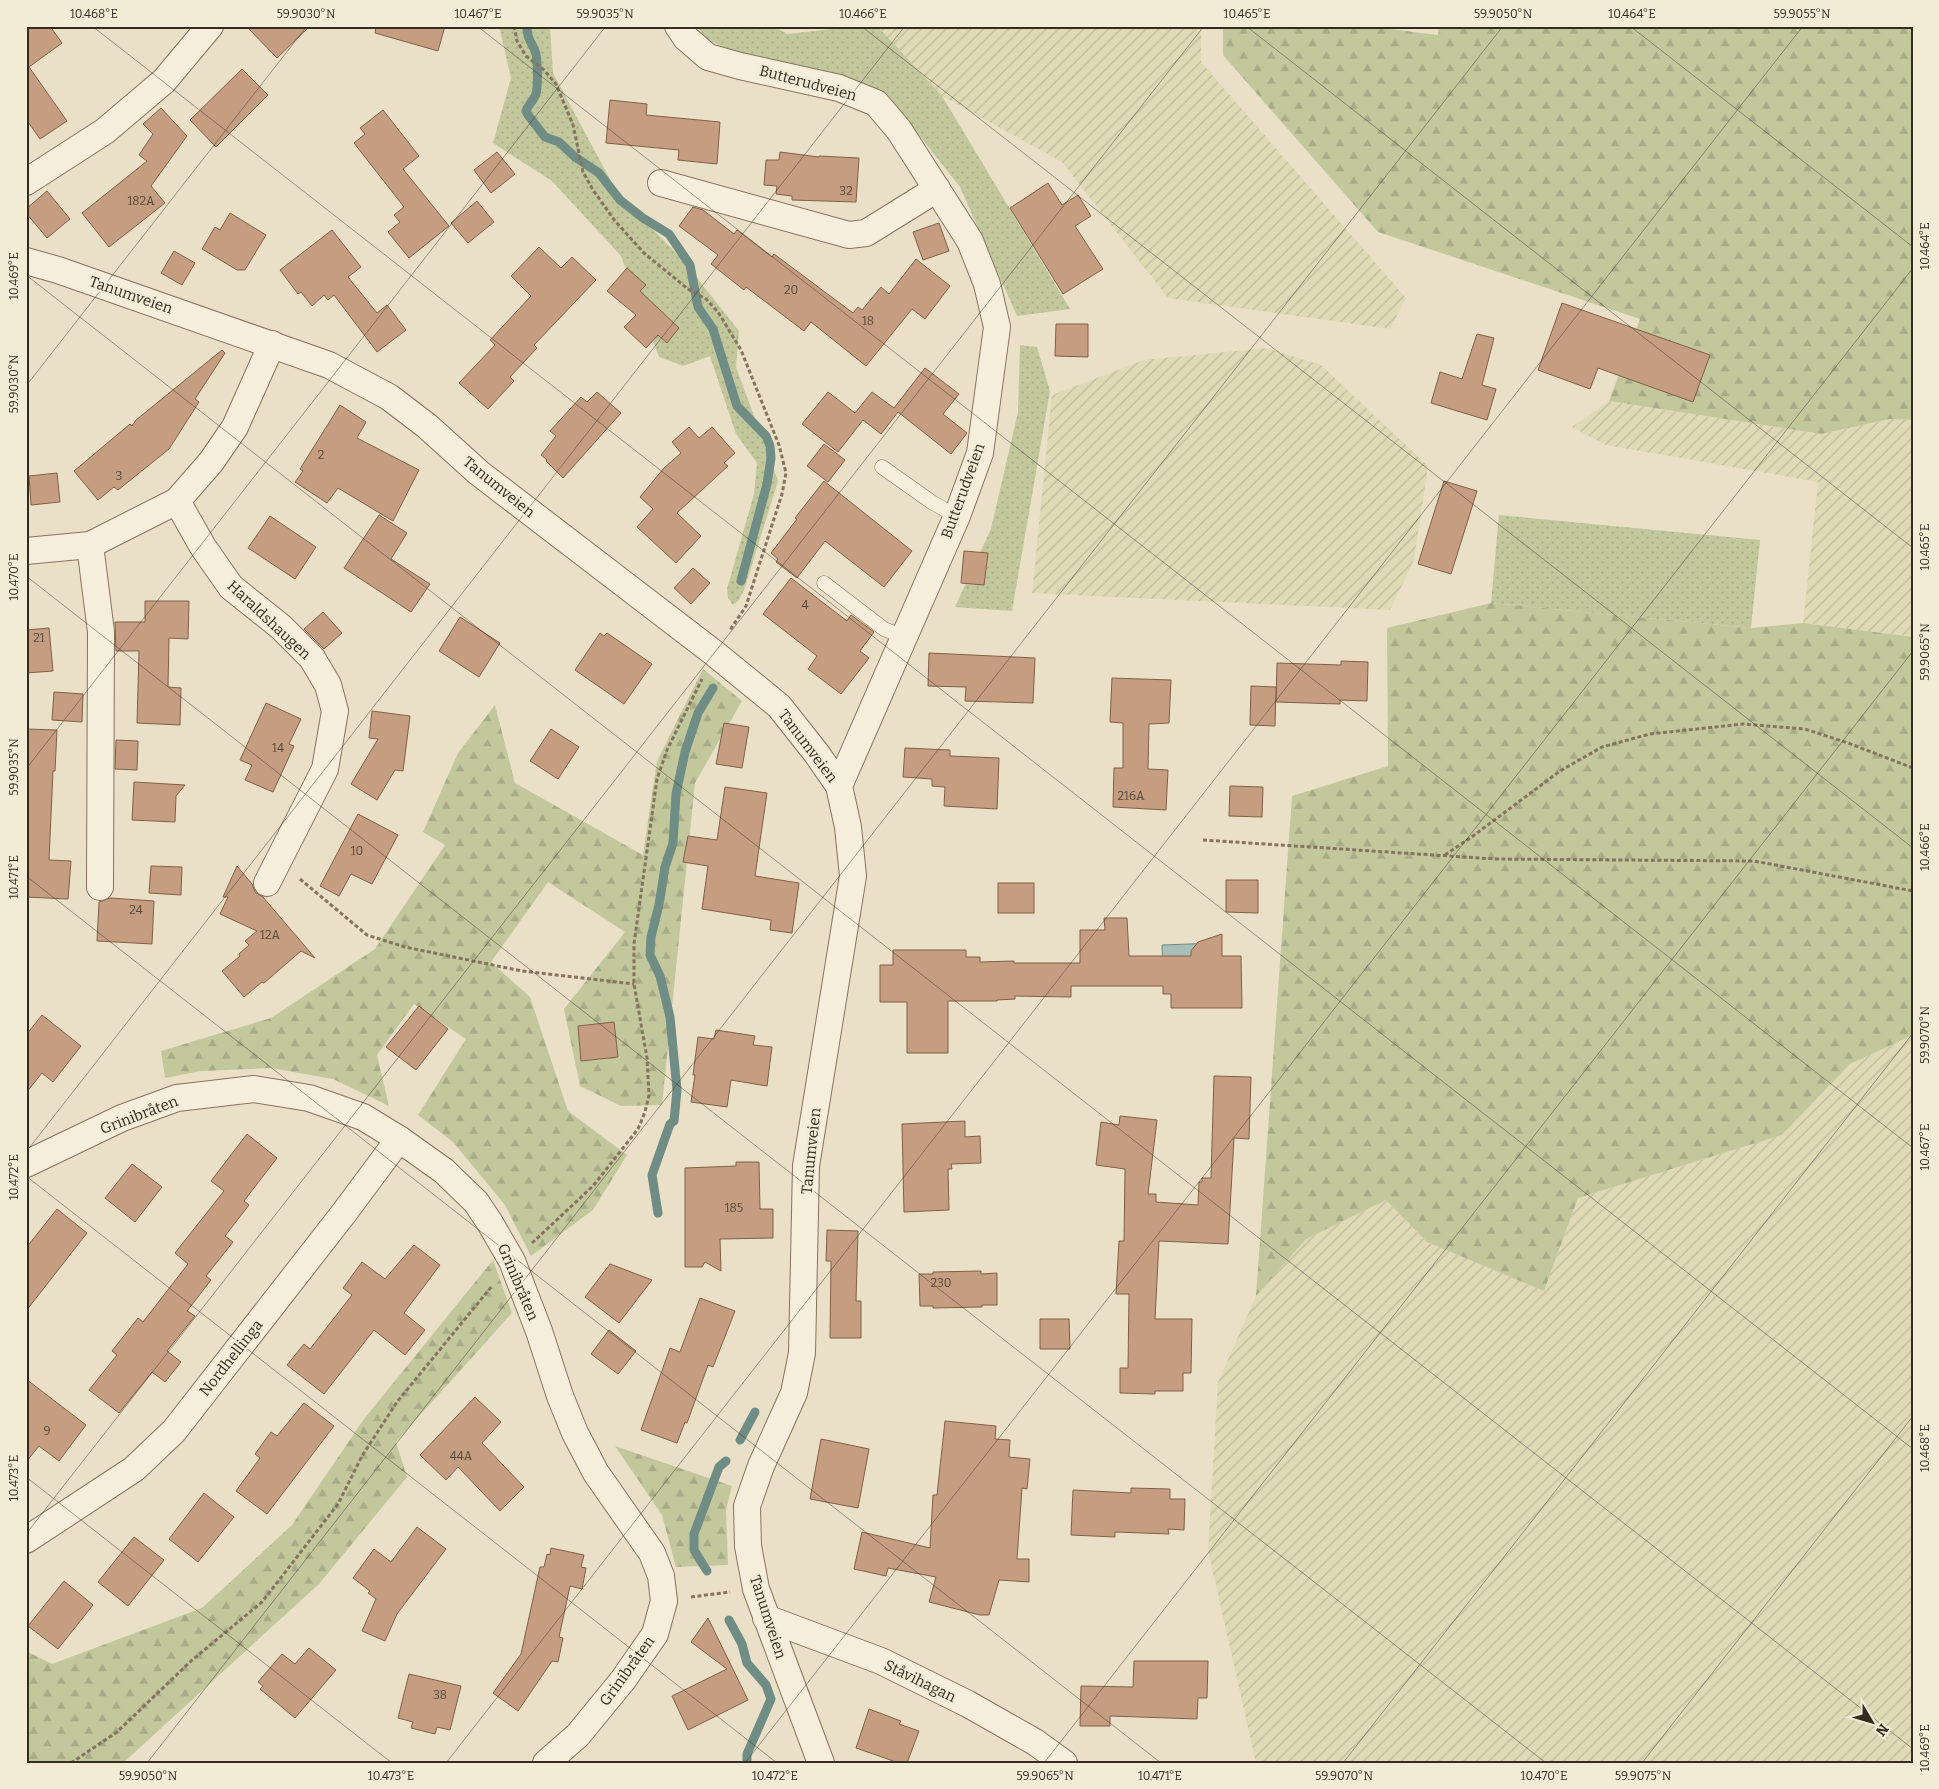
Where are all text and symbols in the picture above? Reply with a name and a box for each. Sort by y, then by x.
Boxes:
text: 10.468°E [70,7,118,21]
text: 59.9030°N [277,7,336,21]
text: 10.467°E [454,7,502,21]
text: 59.9035°N [576,7,634,21]
text: 10.466°E [839,7,887,21]
text: 10.465°E [1224,7,1270,21]
text: 59.9050°N [1474,7,1533,21]
text: 10.464°E [1608,7,1656,21]
text: 59.9055°N [1773,7,1831,21]
street label: Butterudveien [757,61,859,105]
house number: 32 [839,184,853,198]
house number: 182A [127,194,155,208]
text: 10.464°E [1918,222,1932,270]
text: 10.469°E [7,252,21,300]
street label: Tanumveien [87,272,175,318]
house number: 20 [784,283,798,297]
house number: 18 [862,314,874,328]
text: 59.9030°N [7,354,21,413]
street label: Butterudveien [937,440,989,541]
house number: 2 [318,448,324,462]
street label: Tanumveien [460,453,539,522]
house number: 3 [116,469,123,483]
text: 10.465°E [1918,524,1932,570]
text: 10.470°E [7,554,21,600]
street label: Haraldshaugen [224,577,315,664]
house number: 4 [801,598,809,612]
text: 59.9065°N [1918,623,1932,681]
house number: 21 [33,631,45,645]
street label: Tanumveien [775,706,842,787]
text: 59.9035°N [7,738,21,796]
house number: 14 [272,741,284,755]
house number: 216A [1118,789,1145,803]
text: 10.466°E [1918,823,1932,871]
house number: 10 [351,844,363,858]
text: 10.471°E [7,855,21,899]
house number: 24 [129,903,143,917]
house number: 12A [260,928,280,942]
text: 59.9070°N [1918,1006,1932,1064]
street label: Grinibråten [98,1092,181,1138]
street label: Tanumveien [798,1106,825,1195]
text: 10.467°E [1918,1123,1932,1171]
text: 10.472°E [7,1154,21,1200]
house number: 185 [725,1201,743,1215]
street label: Grinibråten [494,1241,542,1324]
house number: 230 [930,1276,952,1290]
street label: Nordhellinga [196,1316,266,1400]
house number: 9 [43,1424,51,1438]
text: 10.468°E [1918,1424,1932,1472]
house number: 44A [450,1449,473,1463]
text: 10.473°E [7,1455,21,1501]
street label: Tanumveien [746,1573,790,1662]
street label: Grinibråten [596,1632,659,1709]
street label: Ståvihagan [881,1656,959,1706]
house number: 38 [433,1688,447,1702]
north arrow [1846,1696,1896,1746]
text: N [1872,1720,1892,1739]
text: 10.469°E [1918,1724,1932,1772]
text: 59.9050°N [119,1769,178,1783]
text: 10.473°E [368,1769,414,1783]
text: 10.472°E [752,1769,798,1783]
text: 59.9065°N [1016,1769,1074,1783]
text: 10.471°E [1138,1769,1182,1783]
text: 59.9070°N [1315,1769,1373,1783]
text: 10.470°E [1521,1769,1567,1783]
text: 59.9075°N [1615,1769,1672,1783]

